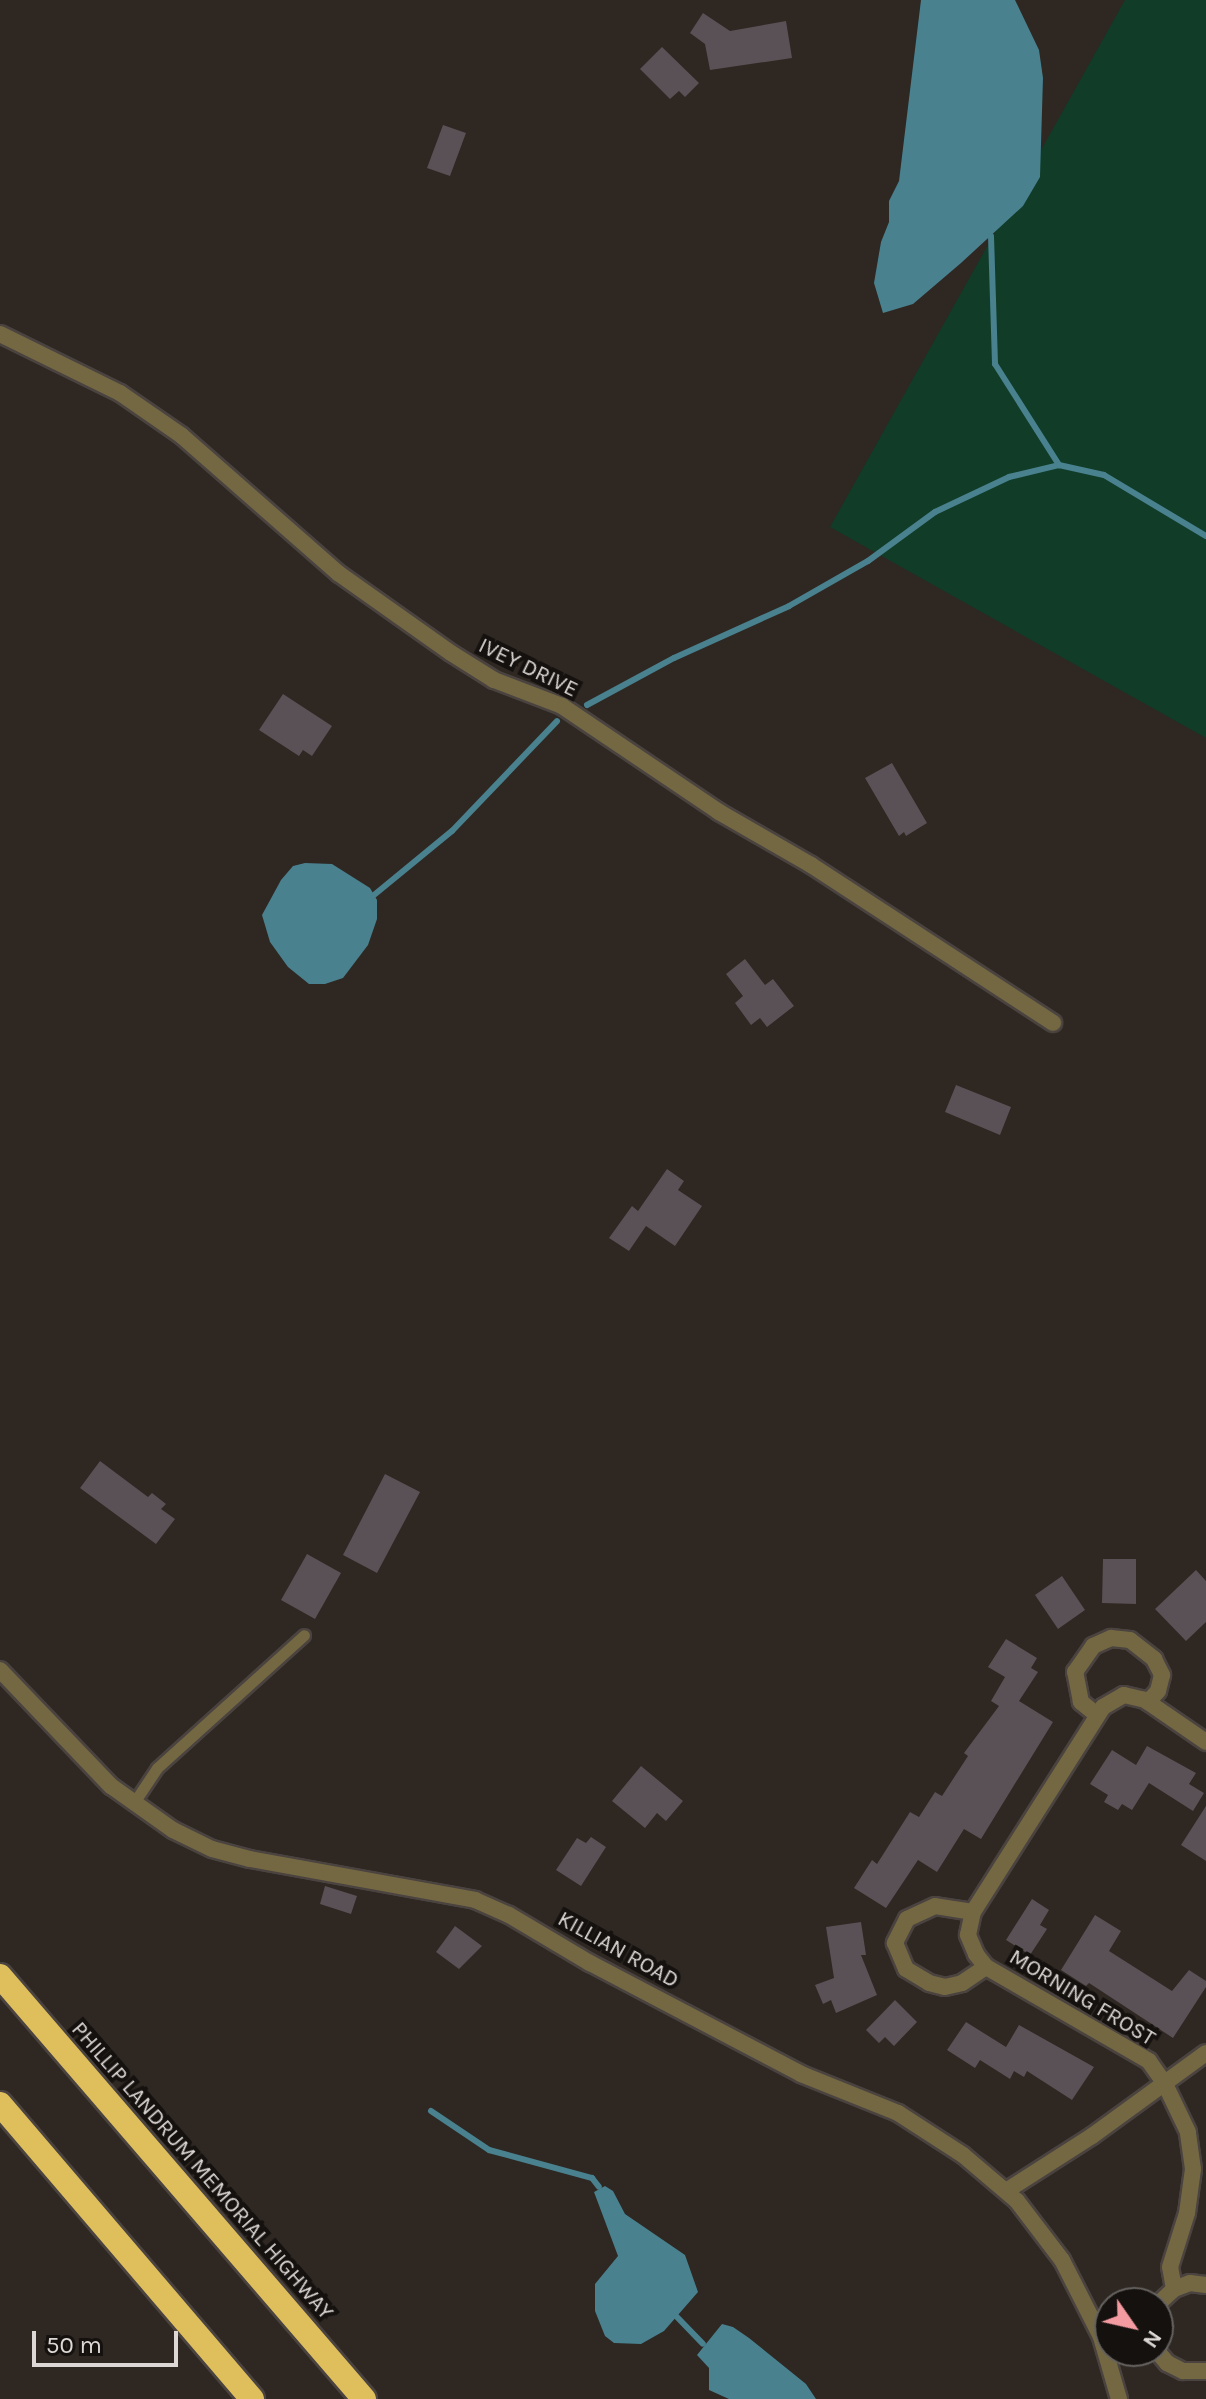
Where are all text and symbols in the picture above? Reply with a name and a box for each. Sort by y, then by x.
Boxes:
street label: IVEY DRIVE [474,633,582,703]
street label: KILLIAN ROAD [553,1906,683,1994]
street label: MORNING FROST [1004,1944,1160,2052]
street label: PHILLIP LANDRUM MEMORIAL HIGHWAY [65,2017,339,2325]
north arrow [1094,2287,1174,2367]
scale bar [36,2315,182,2365]
text: N [1137,2325,1167,2353]
text: 50 m [46,2331,102,2359]

